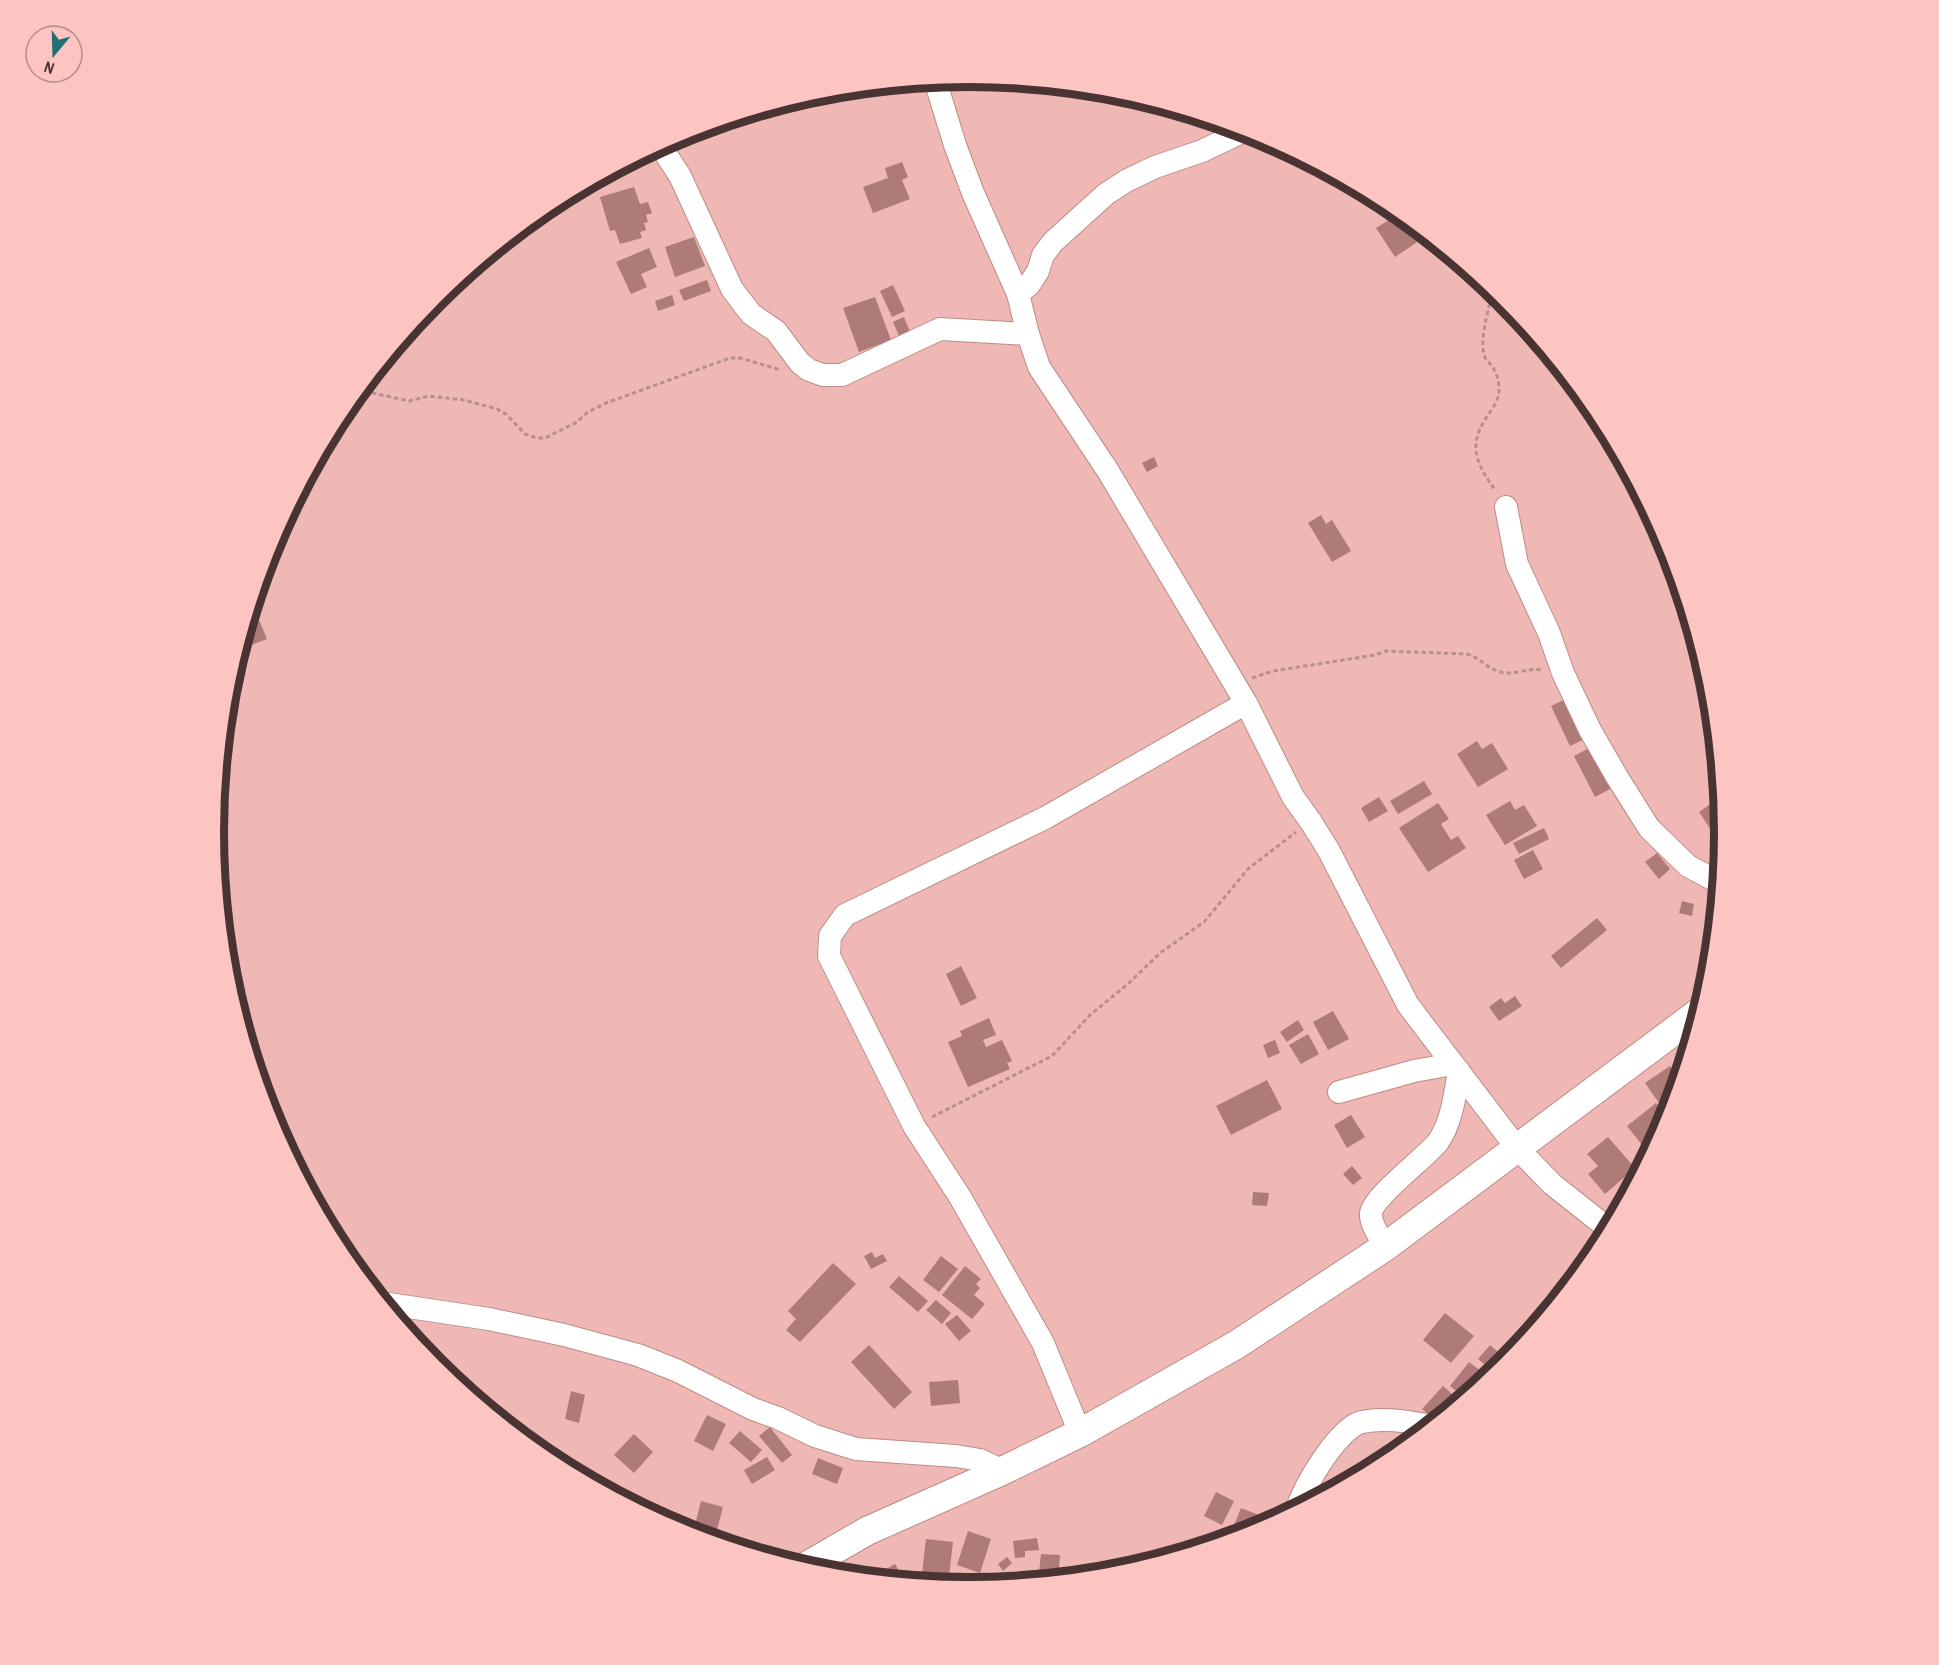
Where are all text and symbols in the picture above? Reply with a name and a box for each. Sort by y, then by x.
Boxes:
north arrow [24,24,84,84]
text: N [41,56,57,80]

